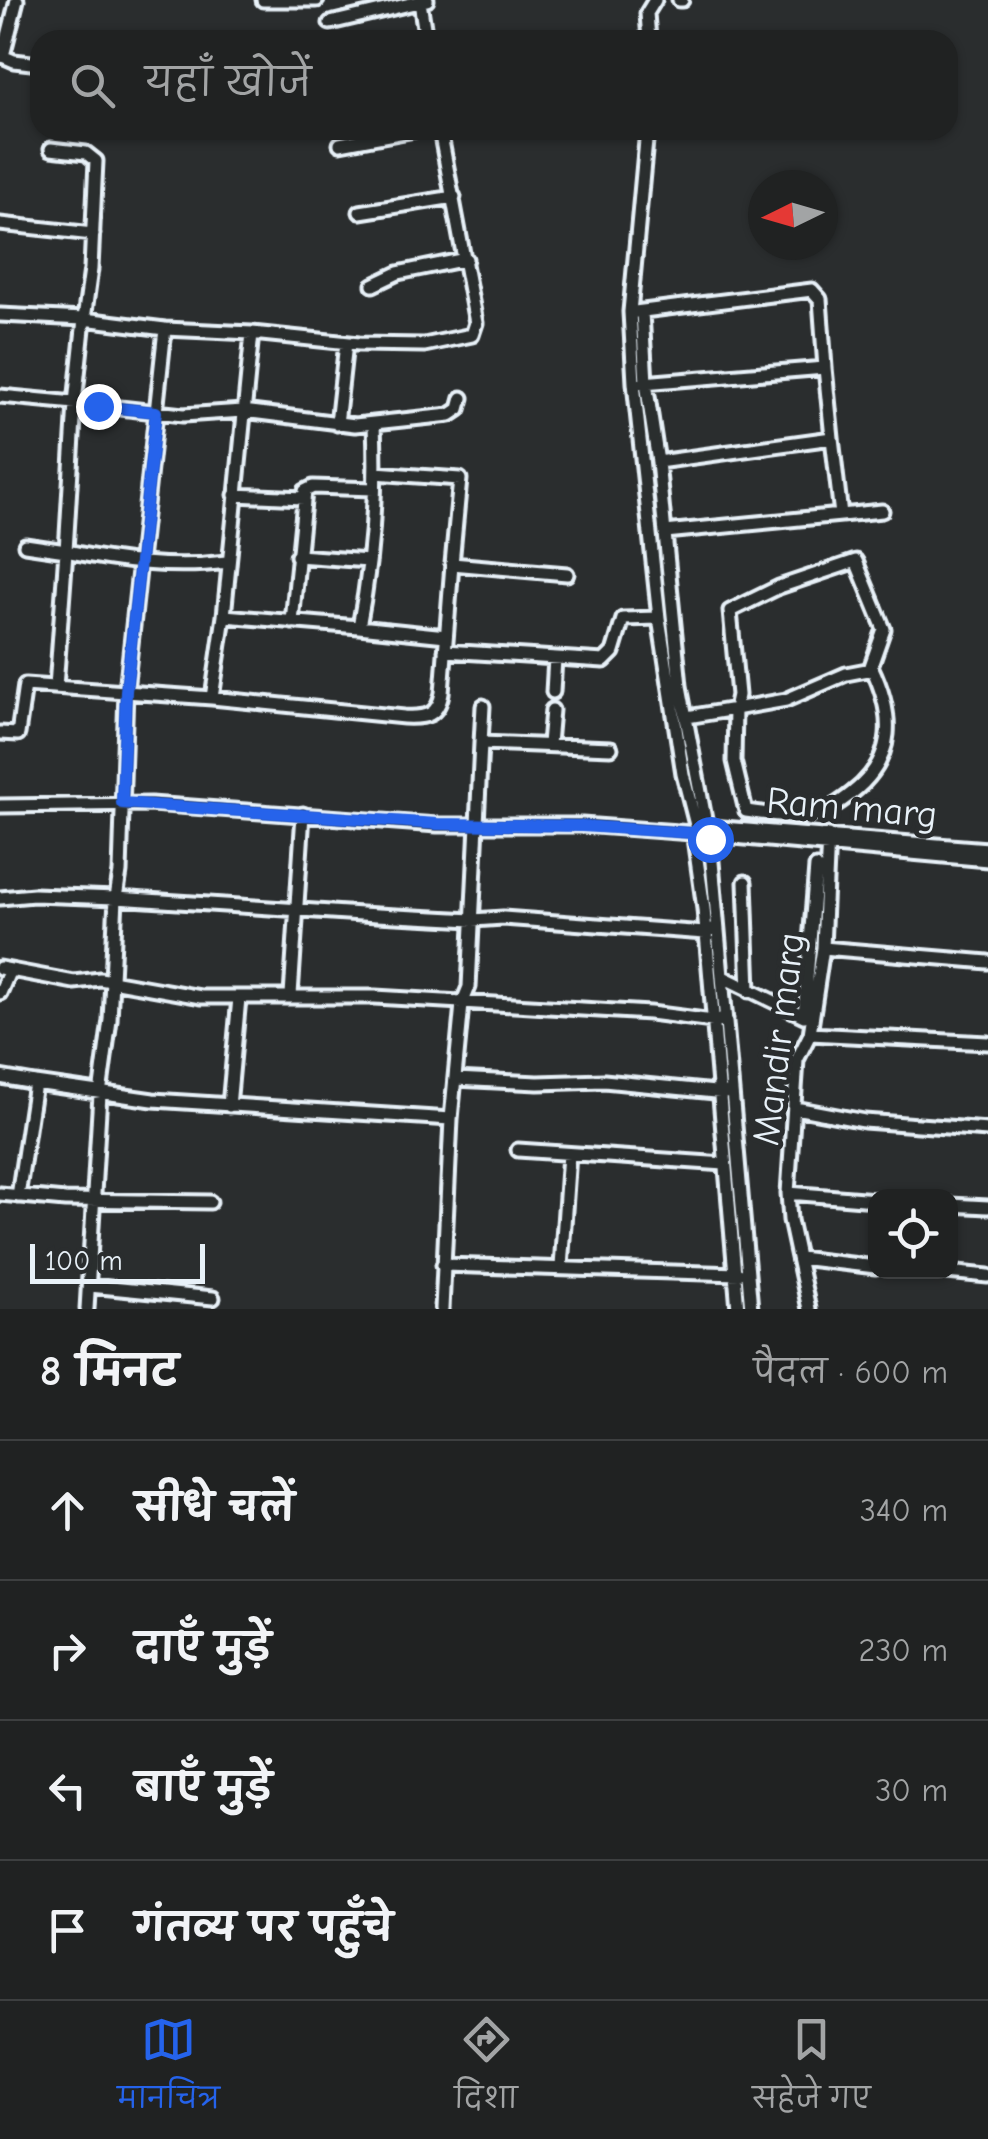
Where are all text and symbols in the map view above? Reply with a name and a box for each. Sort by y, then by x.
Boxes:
search box [30,30,958,140]
icon: search [65,58,120,113]
text: यहाँ खोजें [145,61,311,105]
north arrow [748,170,838,260]
route end [76,384,122,430]
street label: Ram marg [765,779,939,837]
route start [688,817,734,863]
street label: Mandir marg [744,930,814,1148]
map controls [868,1189,958,1279]
button: locate [868,1189,958,1279]
scale bar [30,1239,205,1284]
text: 100 m [45,1245,123,1277]
text: 8 मिनट [40,1347,178,1396]
text: पैदल · 600 m [754,1354,948,1391]
icon: ahead [40,1483,95,1538]
text: सीधे चलें [135,1486,294,1530]
text: 340 m [860,1492,948,1529]
icon: right [40,1623,95,1678]
text: दाएँ मुड़ें [135,1626,271,1670]
text: 230 m [858,1632,948,1669]
icon: left [40,1763,95,1818]
text: बाएँ मुड़ें [135,1766,272,1810]
text: 30 m [875,1772,948,1809]
icon: arrive [40,1903,95,1958]
text: गंतव्य पर पहुँचे [135,1906,393,1950]
tab: मानचित्र [117,2012,220,2129]
tab: दिशा [454,2012,518,2129]
tab: सहेजे गए [752,2012,871,2129]

